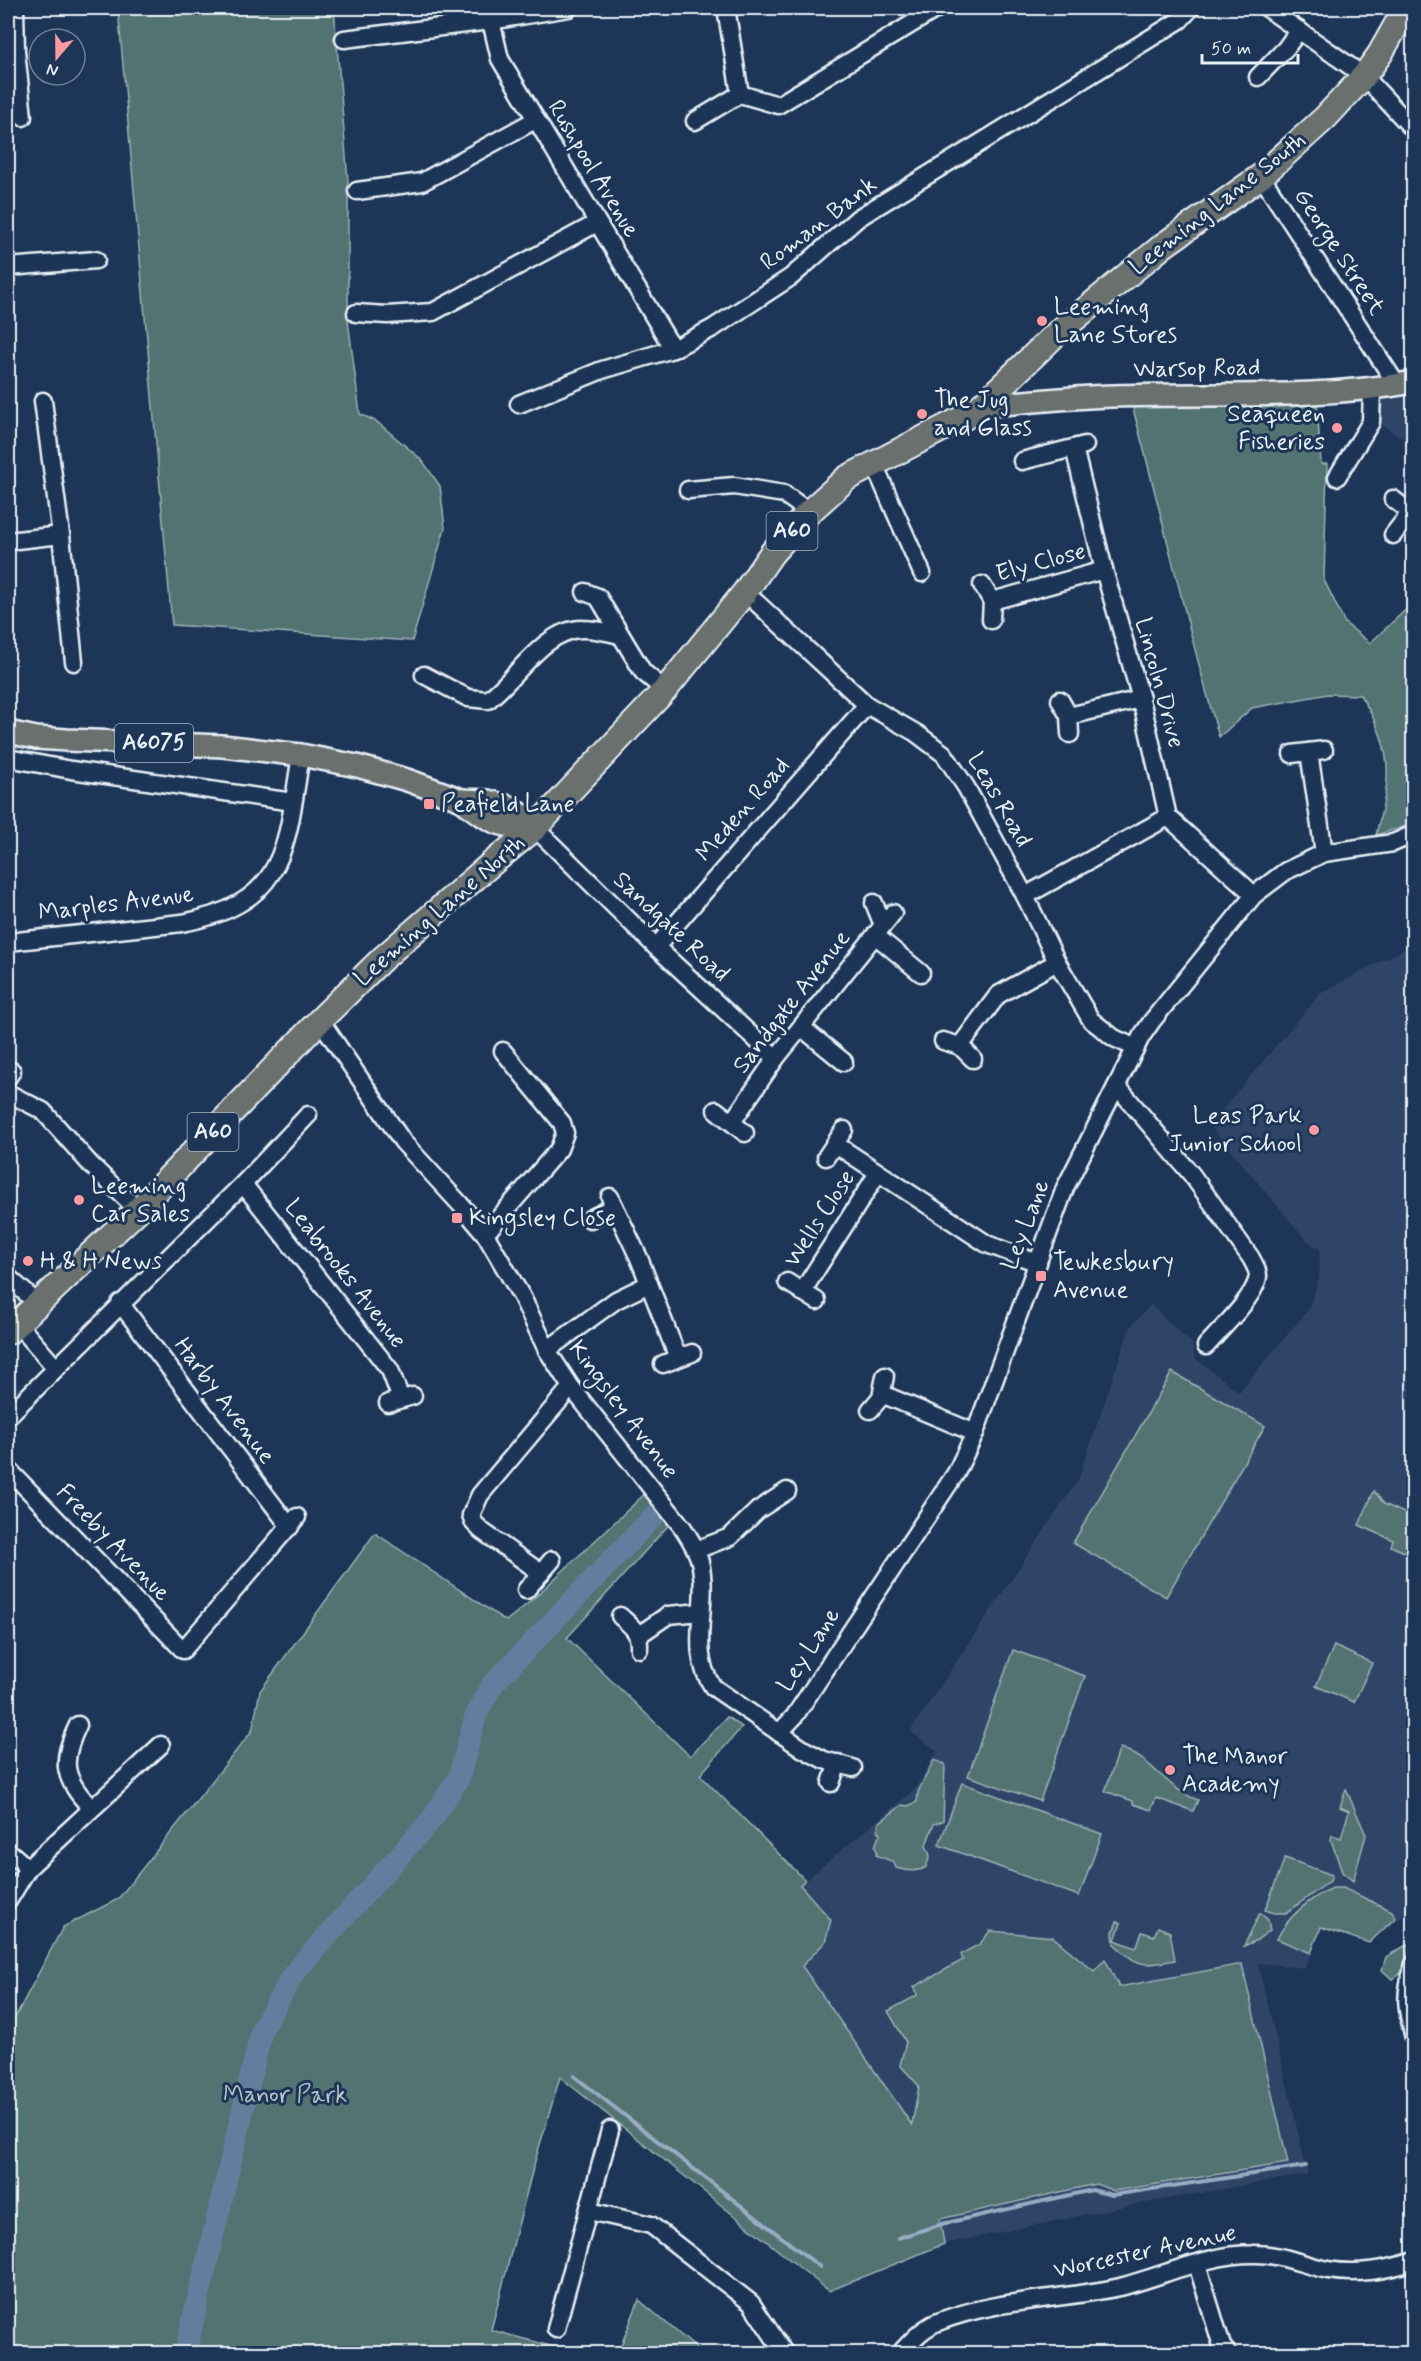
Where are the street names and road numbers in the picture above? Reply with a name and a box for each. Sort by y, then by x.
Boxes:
street label: Rushpool Avenue [540,94,646,244]
street label: Leeming Lane South [1123,125,1313,283]
street label: Roman Bank [754,170,884,278]
street label: George Street [1285,182,1392,323]
street label: Warsop Road [1133,352,1261,386]
road number: A60 [766,512,818,550]
street label: Ely Close [993,536,1089,590]
street label: Lincoln Drive [1127,614,1191,752]
road number: A6075 [115,724,193,762]
street label: Leas Road [959,747,1039,853]
street label: Meden Road [689,751,797,869]
street label: Leeming Lane North [348,828,532,994]
street label: Sandgate Road [606,865,736,989]
street label: Marples Avenue [37,879,195,929]
street label: Sandgate Avenue [726,924,858,1080]
road number: A60 [188,1113,238,1151]
street label: Wells Close [777,1165,863,1273]
street label: Ley Lane [995,1175,1057,1275]
street label: Leabrooks Avenue [277,1193,413,1355]
street label: Harby Avenue [166,1332,282,1471]
street label: Kingsley Avenue [559,1335,685,1487]
street label: Freeby Avenue [49,1478,177,1608]
street label: Ley Lane [770,1602,848,1698]
street label: Worcester Avenue [1051,2218,1239,2286]

